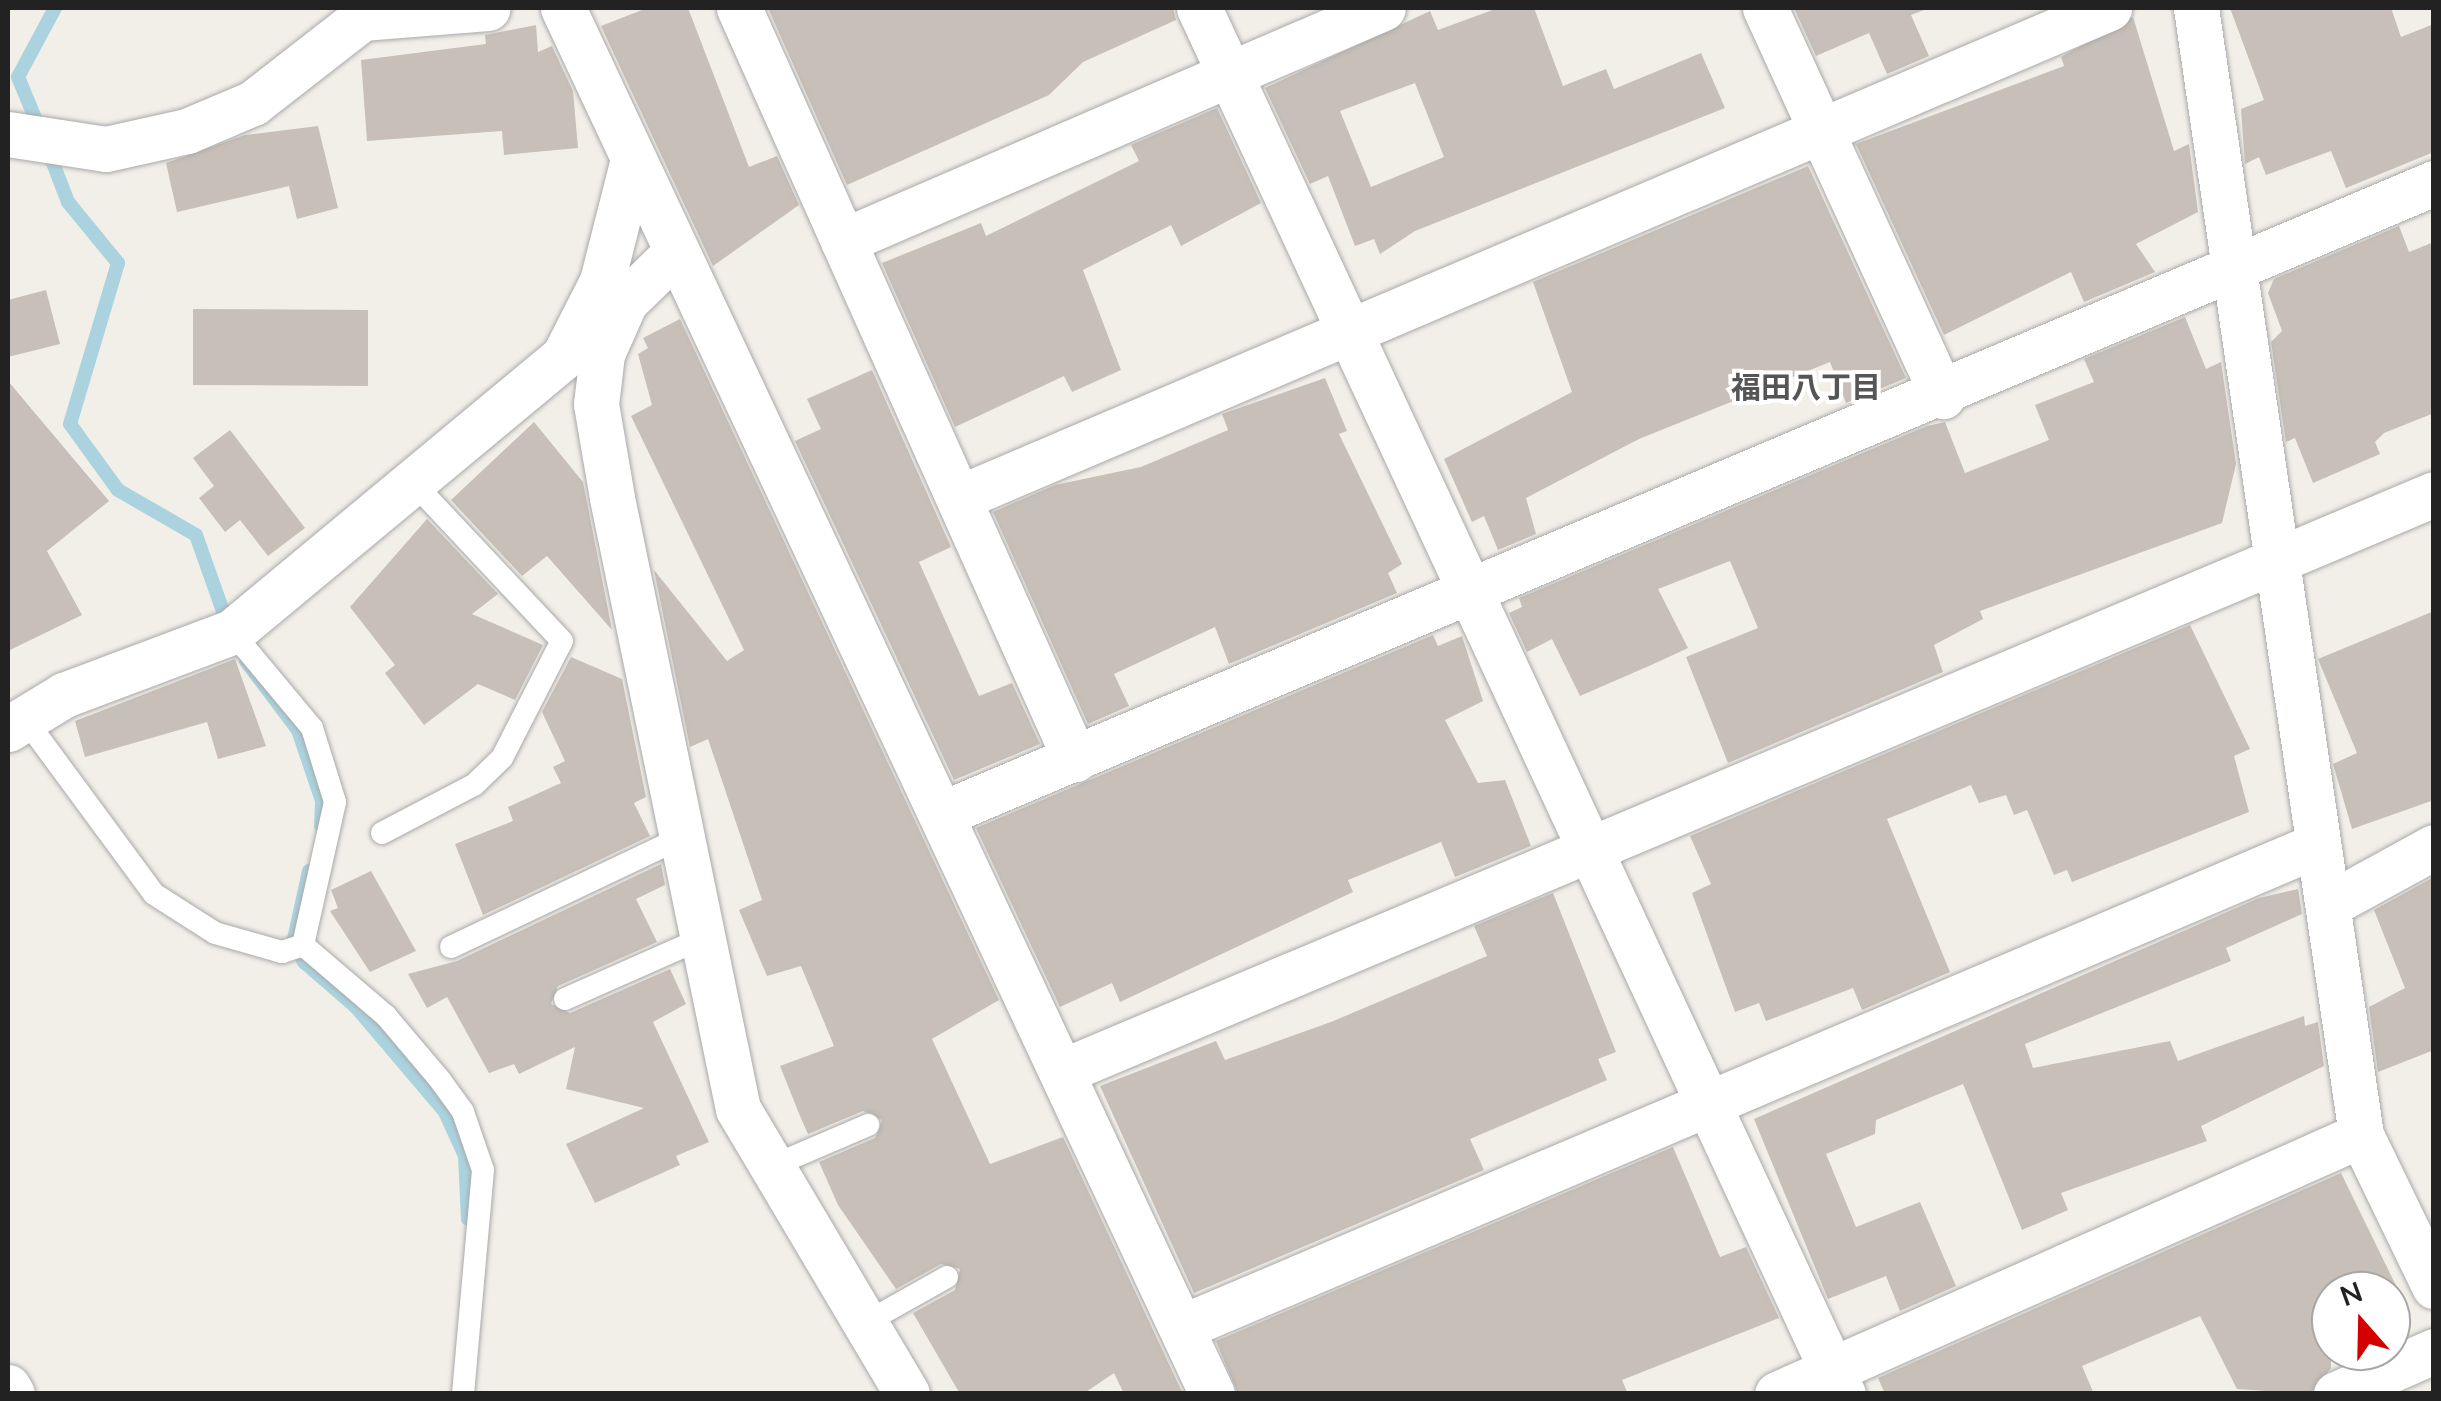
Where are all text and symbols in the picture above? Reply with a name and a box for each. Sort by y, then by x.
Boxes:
district label: 福田八丁目 [1731,371,1881,407]
north arrow [2311,1271,2411,1371]
text: N [2335,1273,2368,1316]

